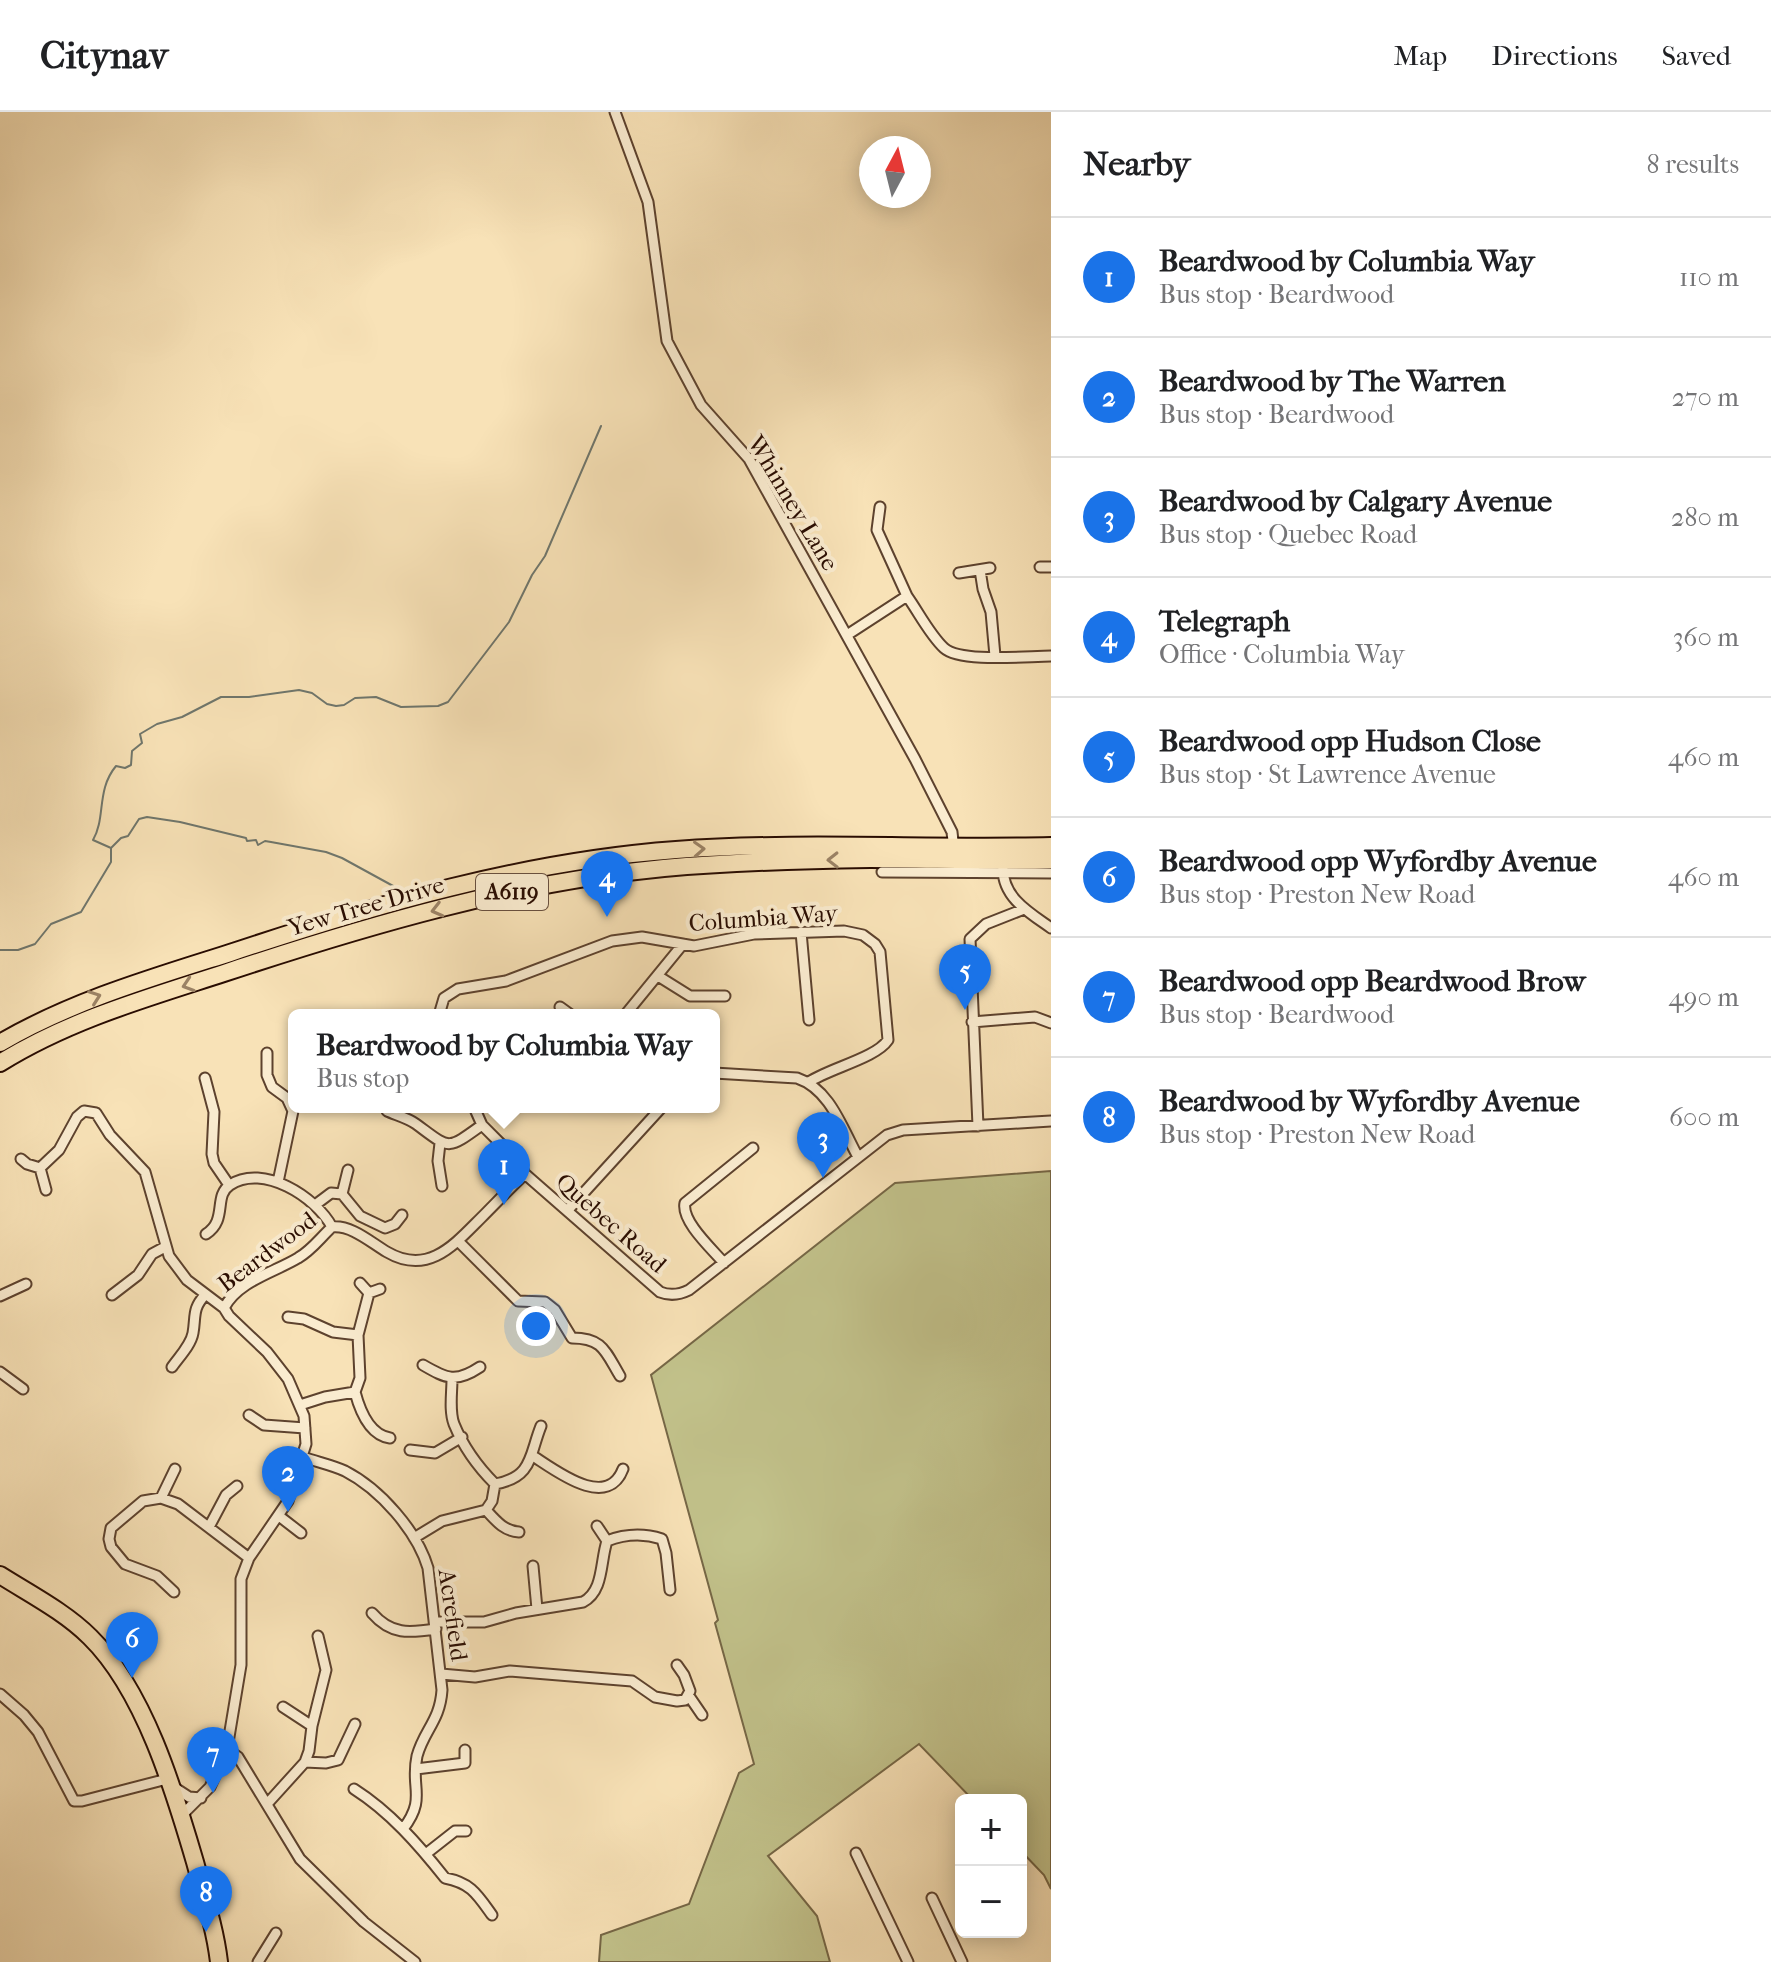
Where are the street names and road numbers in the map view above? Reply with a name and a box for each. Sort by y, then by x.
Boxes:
street label: Whinney Lane [741,430,844,576]
street label: Yew Tree Drive [284,870,447,942]
road number: A6119 [476,874,548,910]
street label: Columbia Way [688,899,840,937]
street label: Quebec Road [550,1167,673,1279]
street label: Beardwood [212,1205,323,1298]
street label: Acrefield [433,1566,473,1664]

